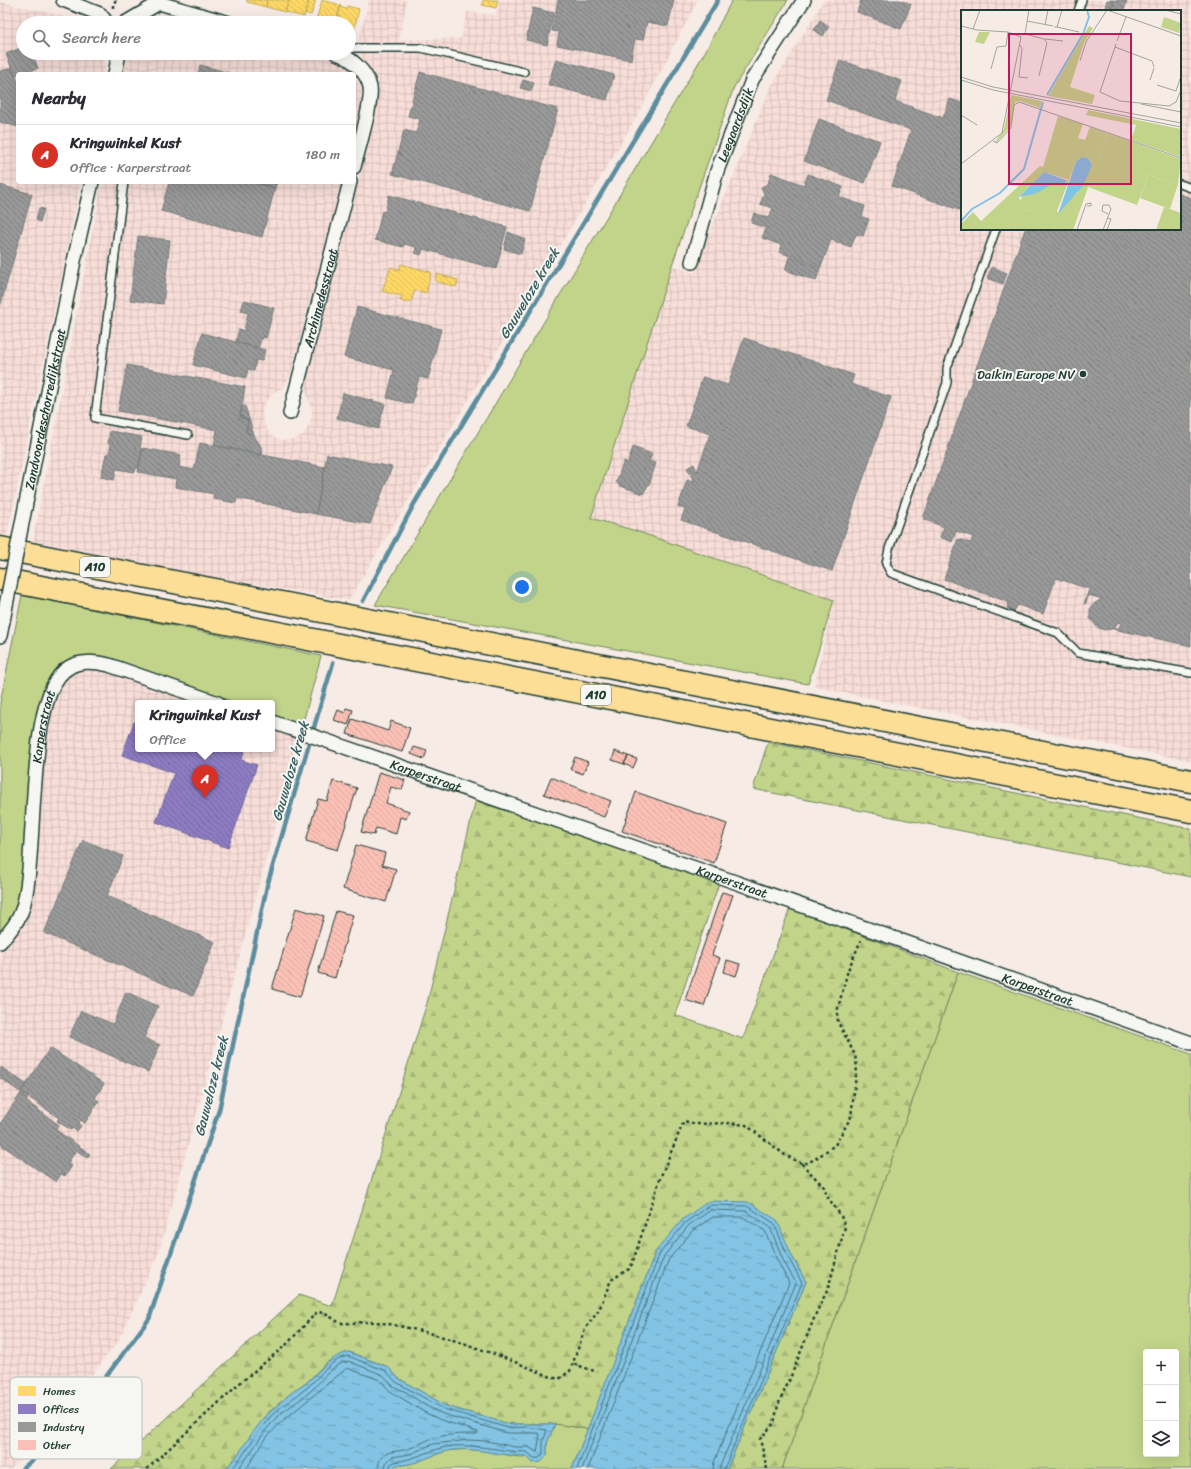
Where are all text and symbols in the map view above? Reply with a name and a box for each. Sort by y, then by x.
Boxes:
inset map [961,10,1181,230]
search box [16,16,356,60]
text: Search here [62,25,141,51]
icon: search [30,27,52,49]
text: Nearby [32,83,86,113]
street label: Leegaardsdijk [710,84,760,166]
text: Kringwinkel Kust [70,130,181,156]
text: A [41,143,49,166]
text: 180 m [305,143,340,166]
text: Office · Karperstraat [70,156,191,179]
water label: Gauweloze kreek [492,241,567,344]
street label: Archimedesstraat [296,246,344,351]
street label: Zandvoordeschorredijkstraat [18,326,72,492]
place label: Daikin Europe NV [977,363,1076,386]
marker: Daikin Europe NV [1078,369,1088,379]
road number: A10 [80,557,110,577]
your location [512,577,532,597]
road number: A10 [581,685,611,705]
street label: Karperstraat [25,686,62,764]
popup [135,700,275,752]
text: Kringwinkel Kust [149,702,261,728]
water label: Gauweloze kreek [264,717,317,824]
text: Office [149,728,186,751]
street label: Karperstraat [387,753,465,799]
pin: A [192,765,218,798]
street label: Karperstraat [693,859,771,905]
street label: Karperstraat [999,966,1077,1013]
water label: Gauweloze kreek [187,1032,236,1139]
map controls [1143,1349,1179,1457]
button: + [1143,1349,1179,1385]
legend [10,1377,142,1459]
text: Homes [43,1382,76,1401]
button: − [1143,1385,1179,1421]
text: Offices [43,1400,80,1419]
text: Industry [42,1418,85,1437]
button: layers [1143,1421,1179,1457]
text: Other [43,1436,71,1455]

